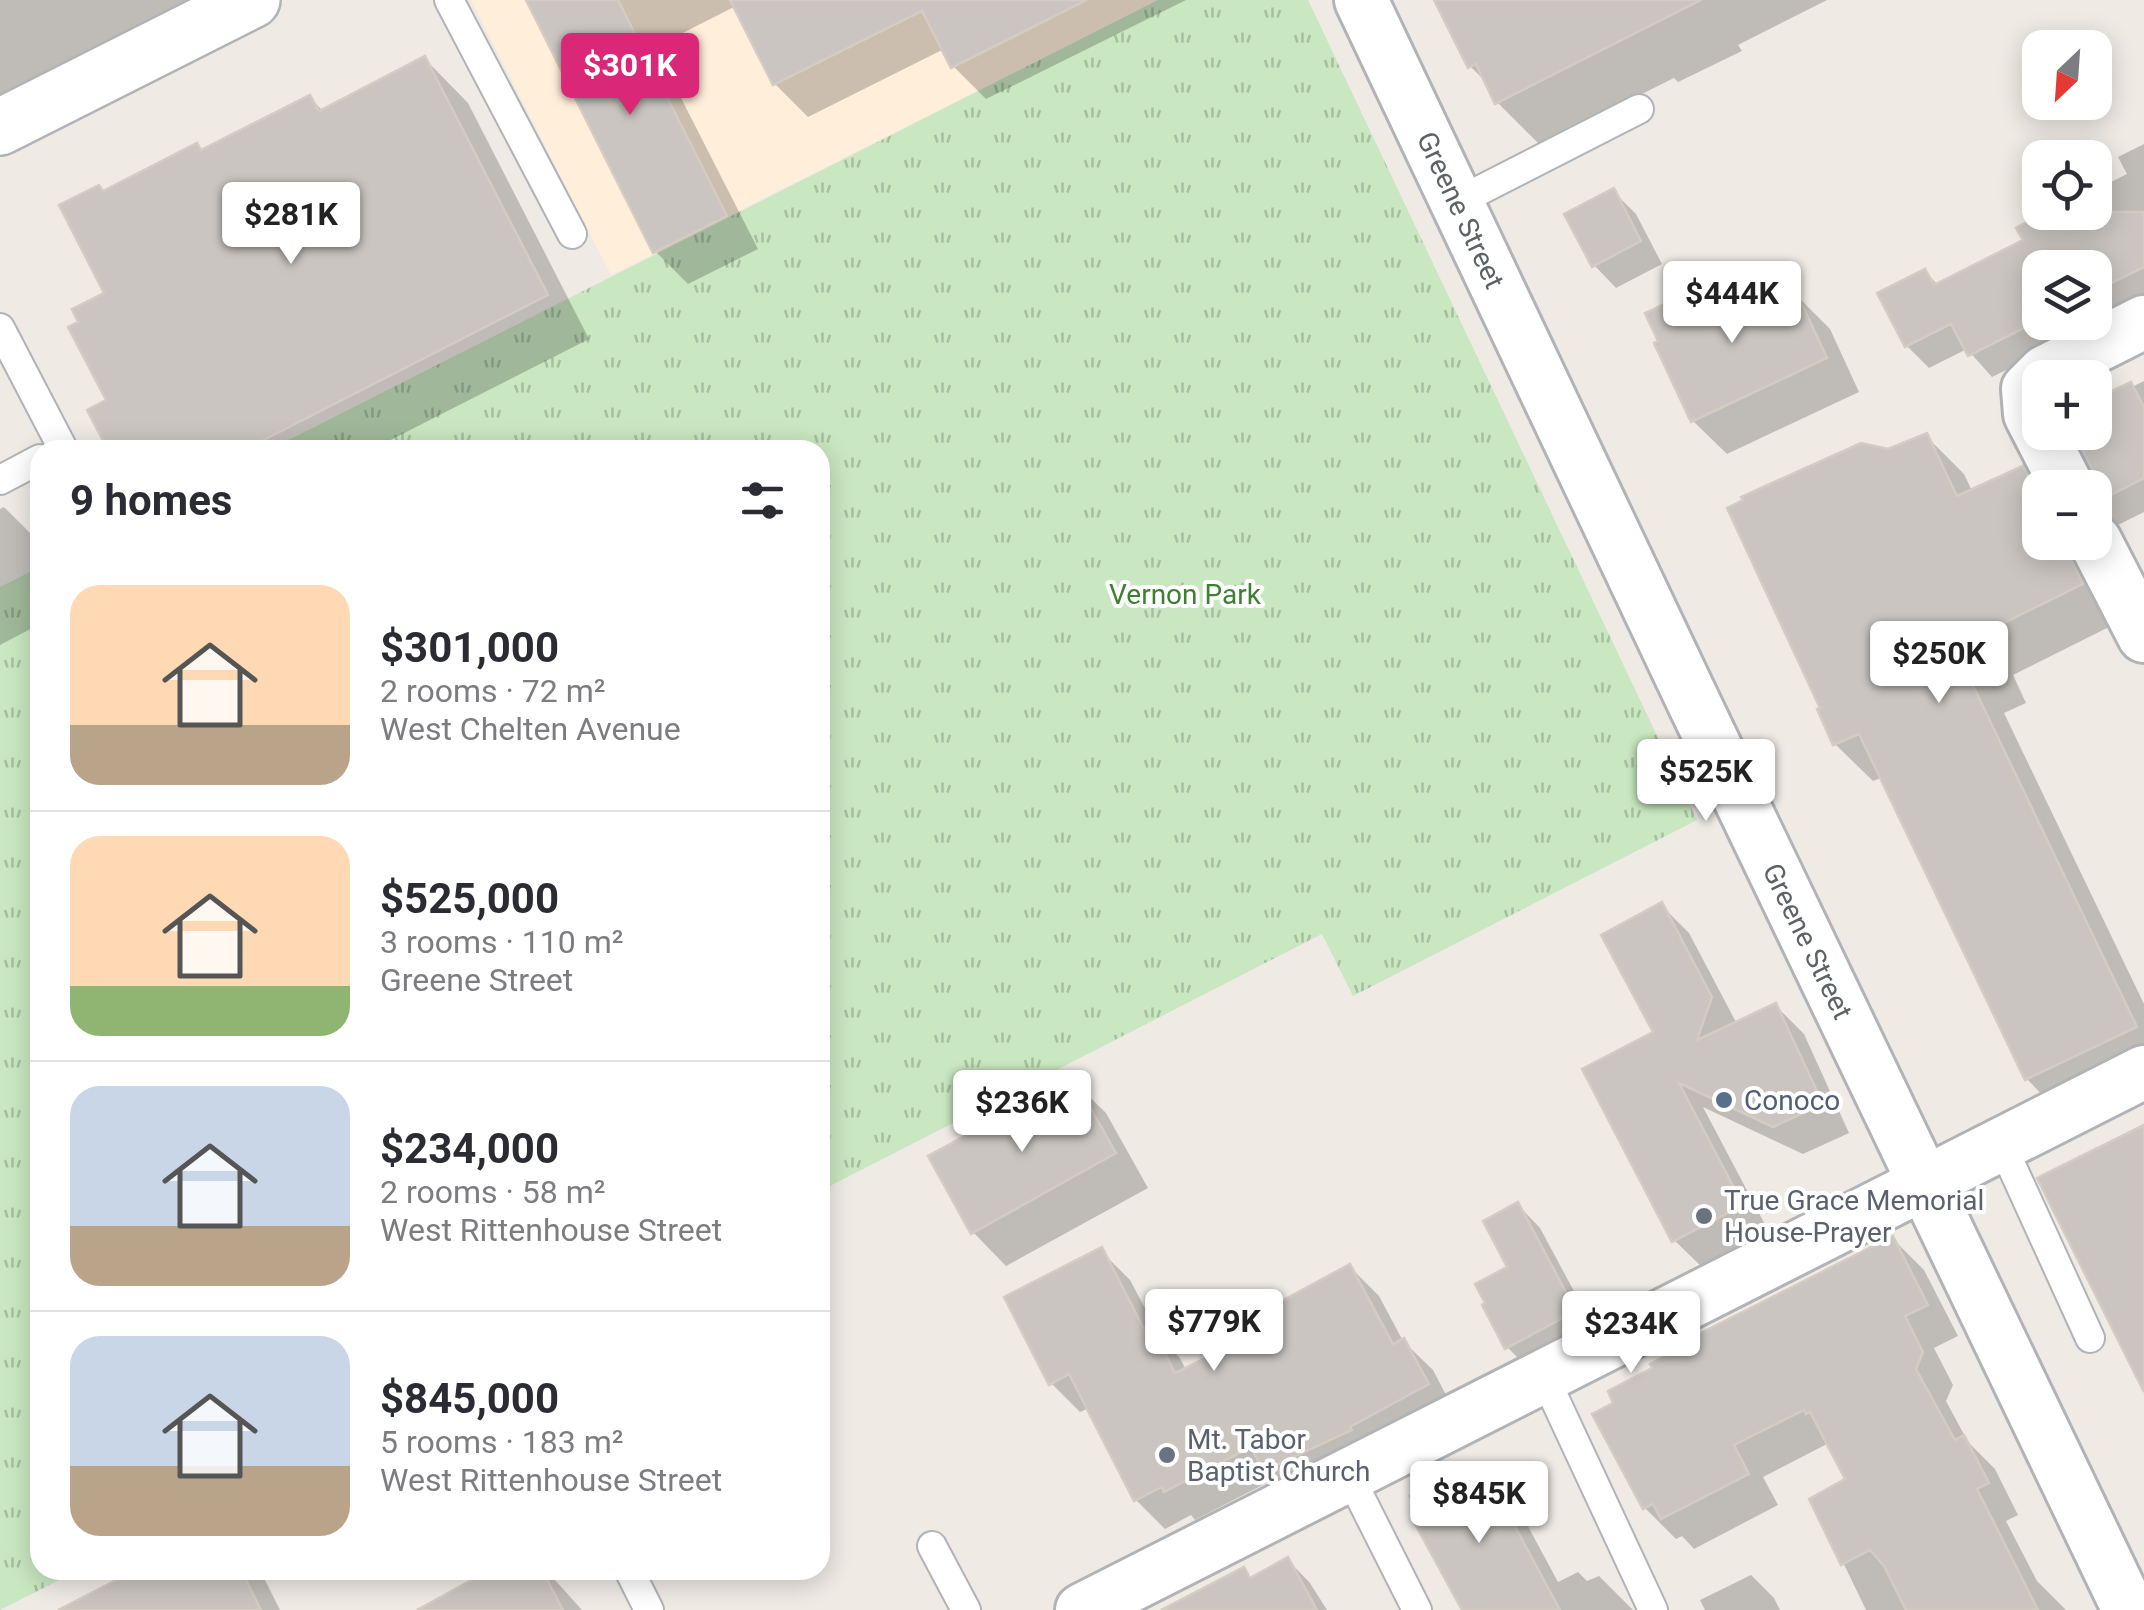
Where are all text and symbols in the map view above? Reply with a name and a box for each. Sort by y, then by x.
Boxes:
north arrow [2022,30,2112,120]
map controls [2022,30,2112,560]
pin: $301K [560,33,700,118]
text: $301K [583,46,677,84]
street label: Greene Street [1410,127,1511,294]
button: locate [2022,140,2112,230]
pin: $281K [221,182,361,267]
text: $281K [244,195,338,233]
button: layers [2022,250,2112,340]
pin: $444K [1662,261,1802,346]
text: $444K [1685,274,1779,312]
button: + [2022,360,2112,450]
button: − [2022,470,2112,560]
icon: filters [735,473,790,528]
text: 9 homes [70,476,232,525]
park label: Vernon Park [1109,578,1262,611]
pin: $250K [1869,621,2009,706]
text: $301,000 [380,623,559,672]
icon: home [150,625,270,745]
text: $250K [1892,634,1986,672]
text: 2 rooms · 72 m² [380,672,605,710]
text: West Chelten Avenue [380,710,681,748]
pin: $525K [1636,739,1776,824]
text: $525K [1659,752,1753,790]
street label: Greene Street [1756,858,1859,1024]
text: $525,000 [380,874,559,923]
icon: home [150,876,270,996]
text: 3 rooms · 110 m² [380,923,623,961]
text: Greene Street [380,961,573,999]
pin: $236K [952,1070,1092,1155]
text: $236K [975,1083,1069,1121]
place label: Conoco [1744,1084,1840,1117]
marker: Conoco [1713,1089,1735,1111]
text: $234,000 [380,1124,559,1173]
icon: home [150,1126,270,1246]
text: 2 rooms · 58 m² [380,1173,605,1211]
place label: True Grace Memorial House-Prayer [1724,1184,1984,1249]
marker: True Grace Memorial House-Prayer [1693,1205,1715,1227]
text: West Rittenhouse Street [380,1211,722,1249]
pin: $779K [1144,1289,1284,1374]
pin: $234K [1561,1291,1701,1376]
text: $779K [1167,1302,1261,1340]
text: $234K [1584,1304,1678,1342]
text: $845,000 [380,1374,559,1423]
icon: home [150,1376,270,1496]
text: 5 rooms · 183 m² [380,1423,623,1461]
place label: Mt. Tabor Baptist Church [1187,1423,1370,1488]
marker: Mt. Tabor Baptist Church [1156,1444,1178,1466]
text: West Rittenhouse Street [380,1461,722,1499]
pin: $845K [1409,1461,1549,1546]
text: $845K [1432,1474,1526,1512]

